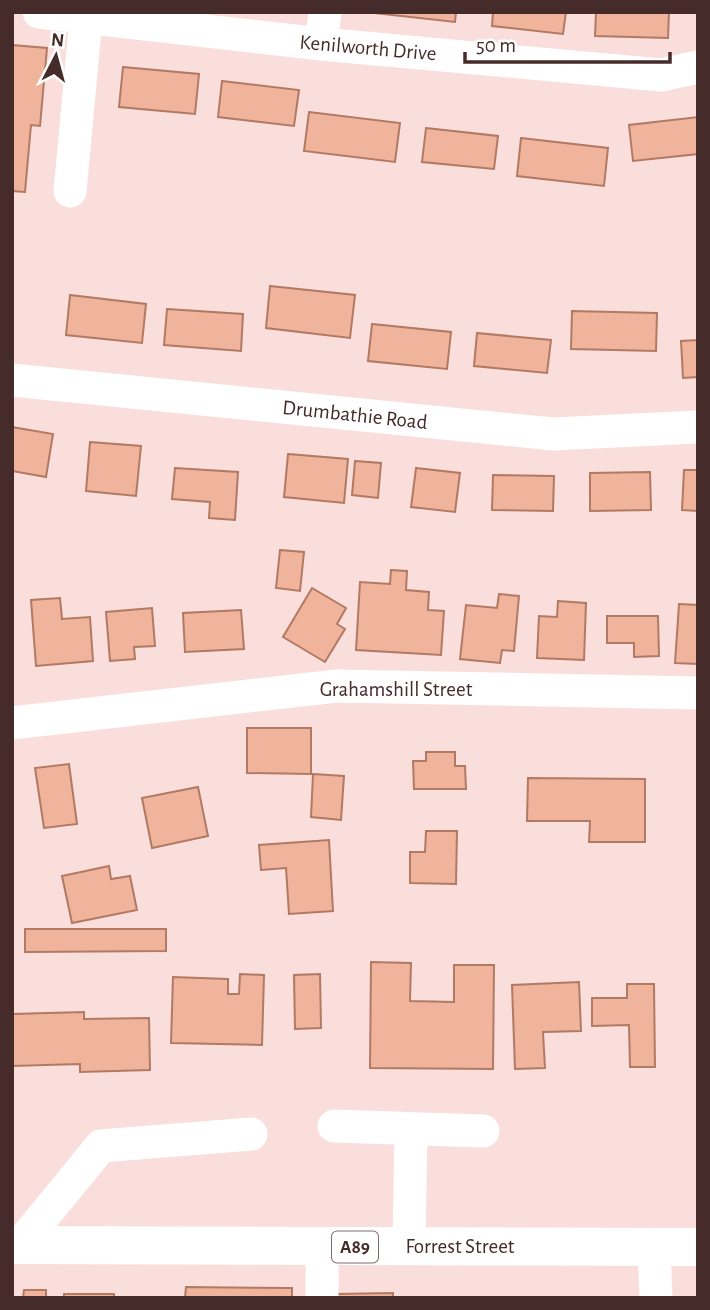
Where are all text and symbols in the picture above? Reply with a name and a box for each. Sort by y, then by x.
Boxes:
north arrow [21,21,91,91]
scale bar [465,21,670,65]
text: N [50,30,65,51]
street label: Kenilworth Drive [299,32,437,64]
text: 50 m [476,35,516,56]
street label: Drumbathie Road [281,397,429,433]
street label: Grahamshill Street [320,679,473,700]
road number: A89 [332,1232,378,1262]
street label: Forrest Street [405,1236,515,1257]

